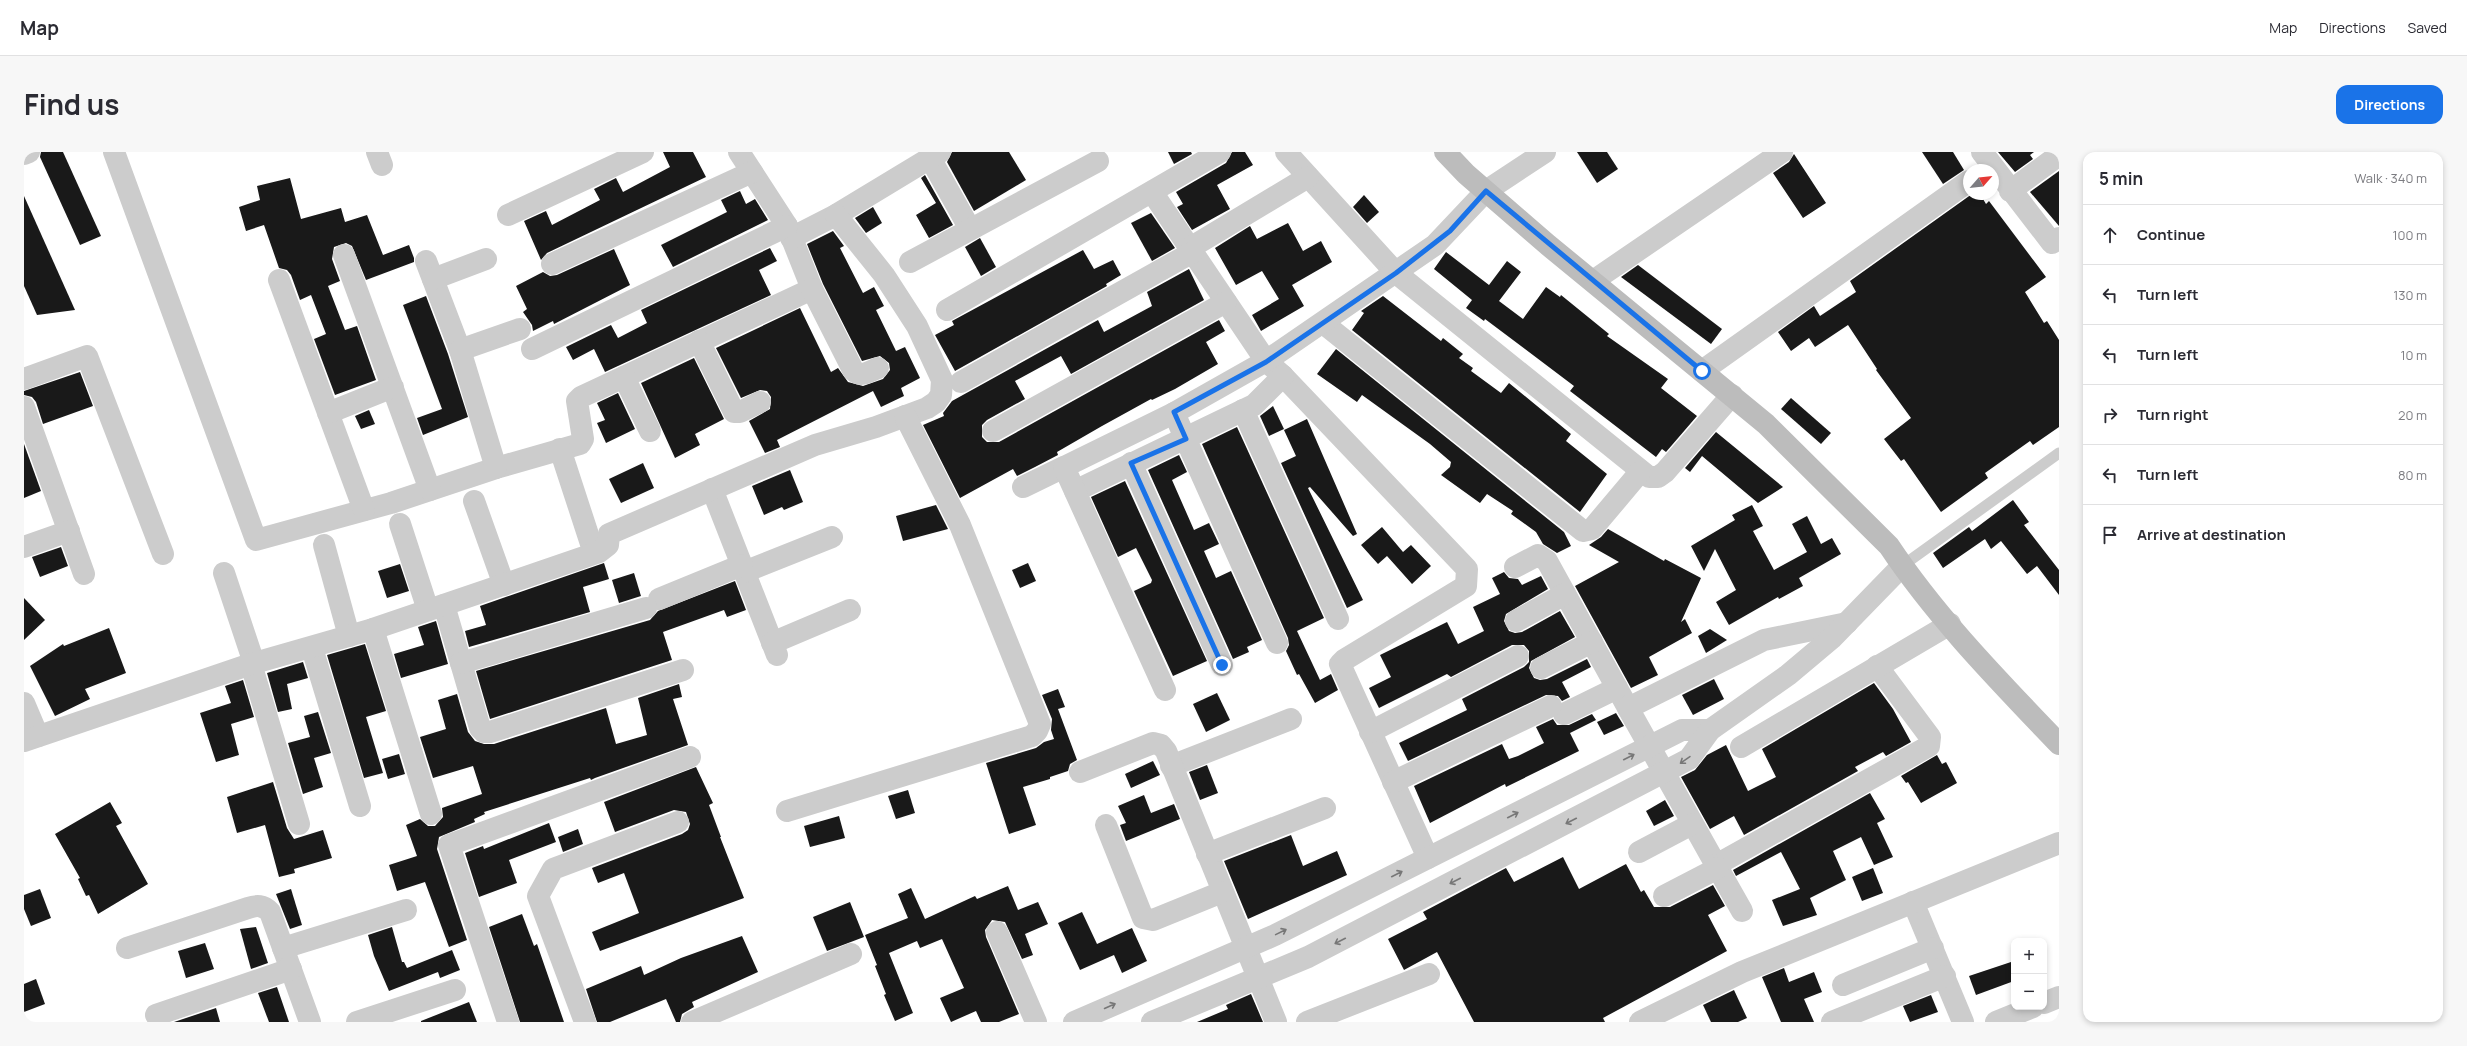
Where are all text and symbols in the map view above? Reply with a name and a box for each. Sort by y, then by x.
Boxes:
text: Map [20,15,59,41]
text: Map [2269,18,2297,37]
text: Directions [2319,18,2386,37]
text: Saved [2408,18,2447,37]
text: Find us [24,85,119,123]
button: Directions [2336,85,2443,124]
north arrow [1963,164,1999,200]
text: 5 min [2099,167,2143,190]
text: Walk · 340 m [2354,169,2427,187]
icon: ahead [2099,224,2121,246]
text: Continue [2137,224,2205,245]
text: 100 m [2392,226,2427,244]
icon: left [2099,284,2121,306]
text: Turn left [2137,284,2199,305]
text: 130 m [2393,286,2427,304]
icon: left [2099,344,2121,366]
text: Turn left [2137,344,2199,365]
text: 10 m [2400,346,2427,364]
route start [1693,362,1711,380]
icon: right [2099,404,2121,426]
text: Turn right [2137,404,2208,425]
text: 20 m [2398,406,2427,424]
icon: left [2099,464,2121,486]
text: Turn left [2137,464,2199,485]
text: 80 m [2398,466,2427,484]
icon: arrive [2099,524,2121,546]
text: Arrive at destination [2137,524,2286,545]
route end [1213,656,1231,674]
one-way arrow [1623,753,1635,760]
one-way arrow [1680,756,1691,764]
one-way arrow [1507,811,1519,818]
one-way arrow [1565,818,1577,825]
one-way arrow [1390,869,1402,877]
one-way arrow [1450,878,1462,885]
one-way arrow [1274,928,1286,935]
one-way arrow [1334,938,1346,945]
map controls [2011,938,2047,1010]
button: + [2011,938,2047,974]
button: − [2011,974,2047,1010]
one-way arrow [1103,1002,1115,1010]

